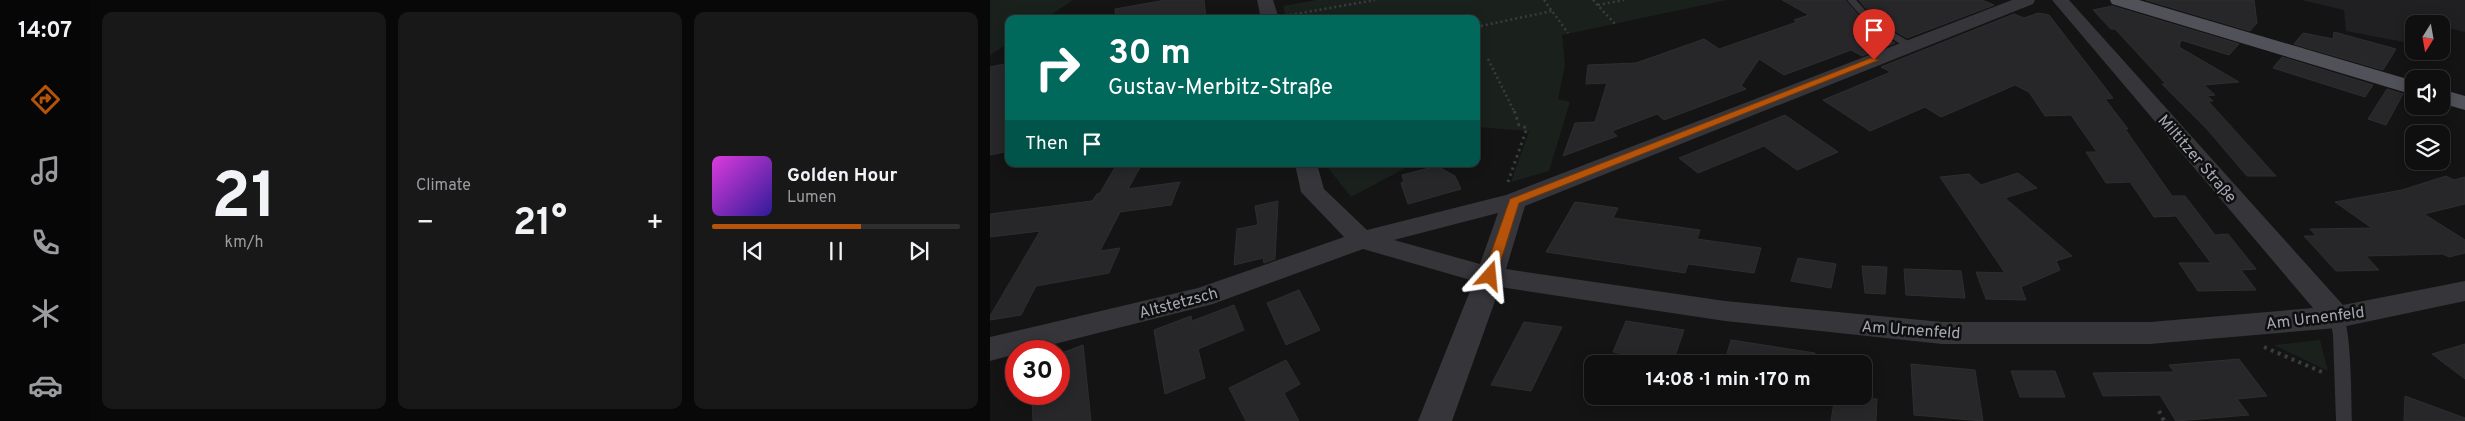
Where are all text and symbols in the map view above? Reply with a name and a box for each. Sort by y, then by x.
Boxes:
pin [1853,9,1895,60]
north arrow [2405,15,2450,60]
map controls [2405,15,2450,170]
icon: arrive [1860,16,1888,44]
text: 14:07 [18,18,72,45]
text: 30 m [1108,32,1191,76]
icon: right [1025,35,1090,100]
button: sound [2405,70,2450,115]
text: Gustav-Merbitz-Straße [1108,75,1333,102]
icon: directions [28,82,63,117]
street label: Miltitzer Straße [2153,111,2240,207]
button: layers [2405,125,2450,170]
icon: arrive [1078,130,1106,158]
text: Then [1025,132,1068,156]
icon: music [28,153,63,188]
text: 21 [211,159,277,241]
text: Golden Hour [787,164,898,188]
text: Climate [416,176,471,196]
text: Lumen [787,188,837,208]
text: 21° [513,200,567,249]
text: − [416,206,434,242]
text: + [646,206,664,242]
icon: phone [28,225,63,260]
text: km/h [225,233,263,253]
icon: previous [739,237,767,265]
icon: pause [822,237,850,265]
icon: next [905,237,933,265]
position arrow [1463,249,1515,301]
street label: Altstetzsch [1137,284,1220,324]
icon: climate [28,296,63,331]
street label: Am Urnenfeld [2265,303,2366,335]
street label: Am Urnenfeld [1861,318,1961,344]
speed limit sign: 30 [1005,340,1070,405]
icon: car [28,368,63,403]
text: 14:08 · 1 min · 170 m [1645,368,1811,392]

